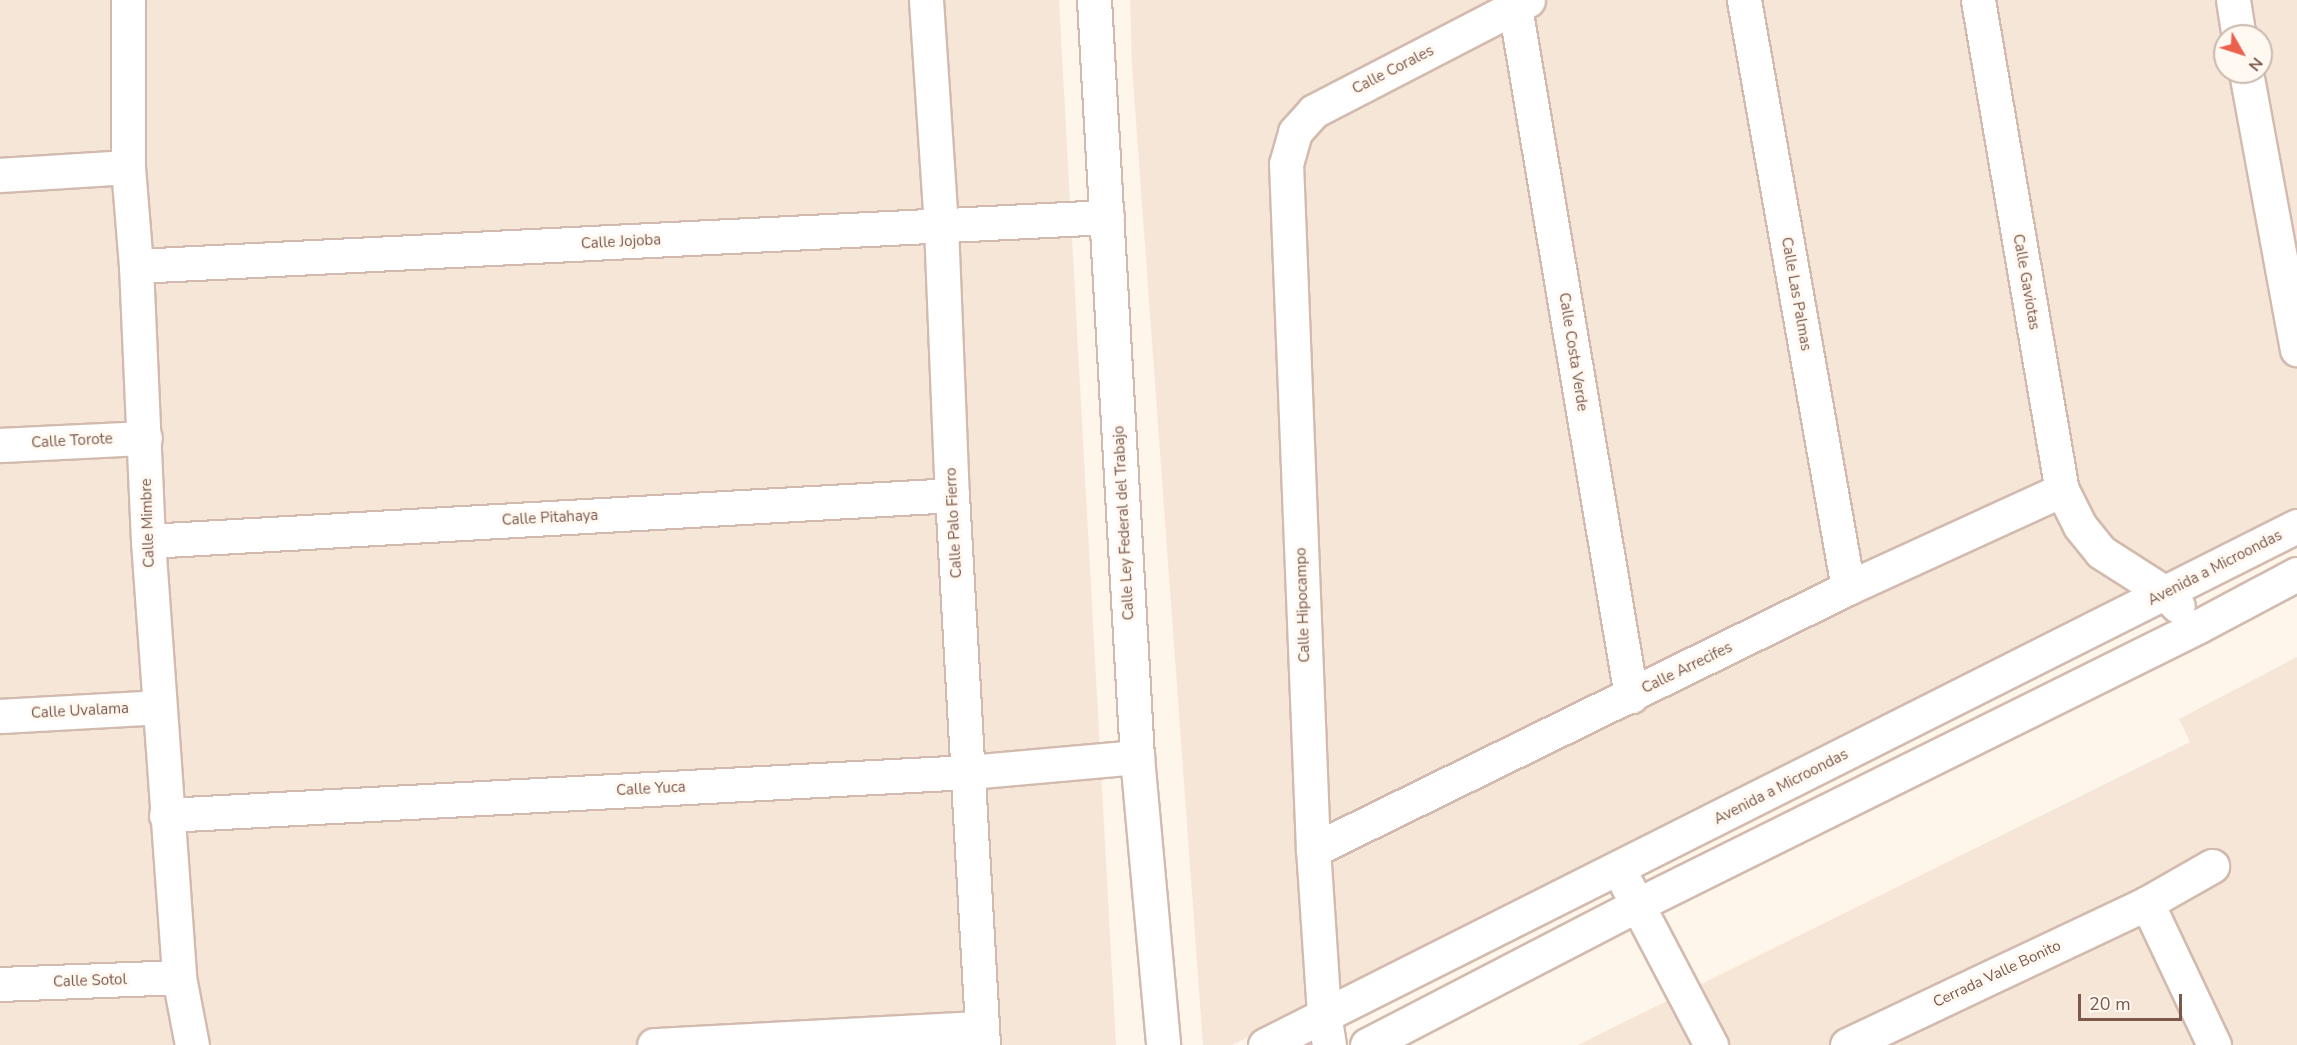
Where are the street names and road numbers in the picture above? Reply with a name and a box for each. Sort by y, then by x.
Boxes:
street label: Calle Corales [1349,42,1437,98]
street label: Calle Jojoba [580,231,662,253]
street label: Calle Gaviotas [2009,233,2043,331]
street label: Calle Las Palmas [1777,236,1815,352]
street label: Calle Costa Verde [1555,291,1591,413]
street label: Calle Ley Federal del Trabajo [1110,425,1138,621]
street label: Calle Torote [31,430,113,452]
street label: Calle Palo Fierro [942,467,966,579]
street label: Calle Mimbre [137,478,159,568]
street label: Calle Pitahaya [501,506,599,530]
street label: Avenida a Microondas [2145,526,2285,610]
street label: Calle Hipocampo [1292,547,1314,663]
street label: Calle Arrecifes [1639,638,1735,698]
street label: Calle Uvalama [31,699,129,723]
street label: Avenida a Microondas [1711,745,1851,829]
street label: Calle Yuca [616,778,686,800]
street label: Cerrada Valle Bonito [1930,937,2064,1011]
street label: Calle Sotol [53,971,127,991]

